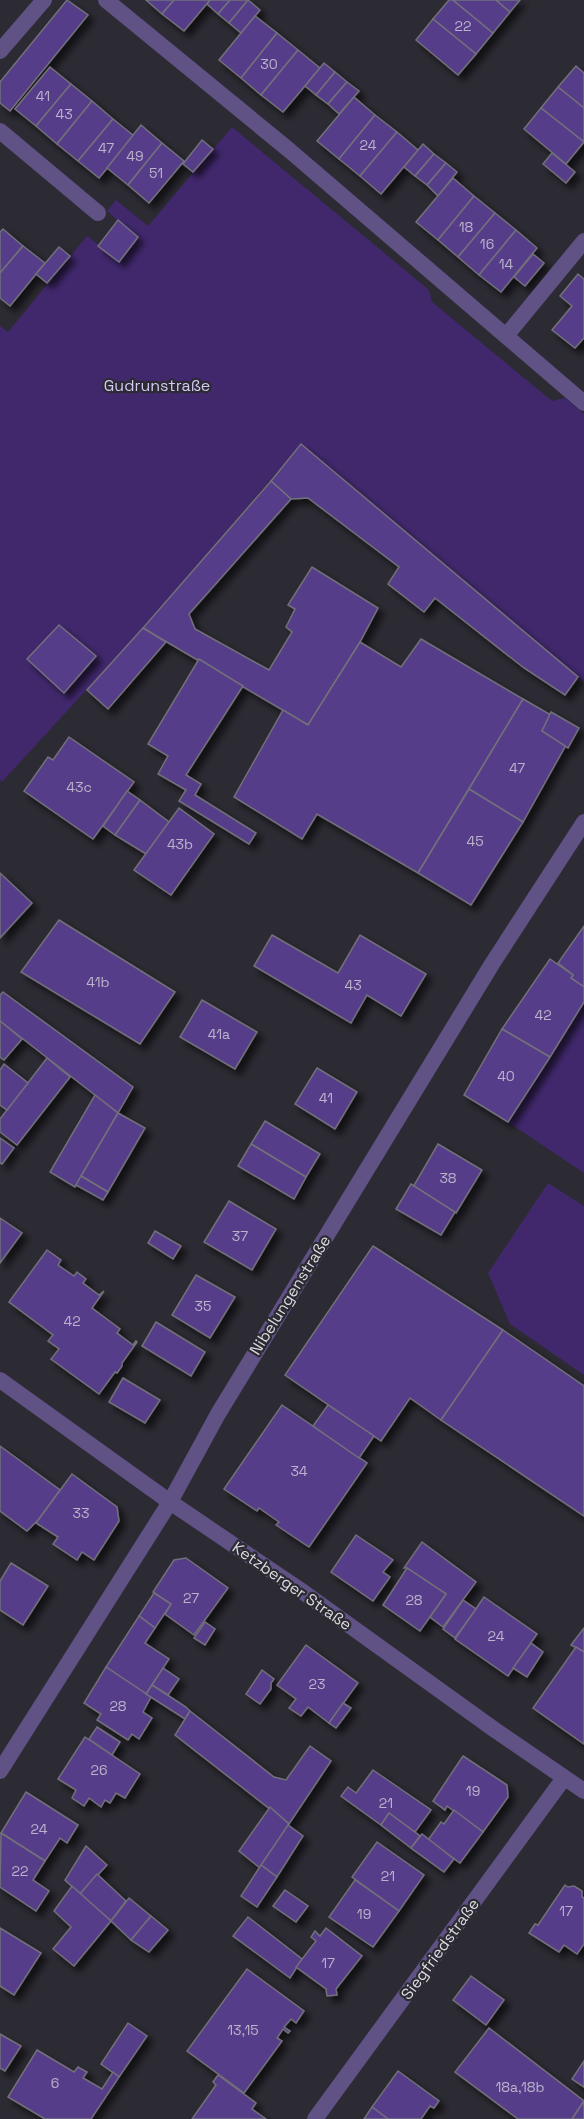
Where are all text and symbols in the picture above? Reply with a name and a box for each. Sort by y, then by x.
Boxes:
house number: 22 [455,17,471,35]
house number: 30 [260,55,278,73]
house number: 41 [36,87,50,105]
house number: 43 [55,105,73,123]
house number: 24 [360,136,377,154]
house number: 47 [98,139,114,157]
house number: 49 [126,147,144,165]
house number: 51 [149,164,163,182]
house number: 18 [459,218,474,236]
house number: 16 [480,235,494,253]
house number: 14 [499,255,514,273]
park label: Gudrunstraße [104,375,210,396]
house number: 47 [509,759,525,777]
house number: 43c [66,778,92,796]
house number: 45 [466,832,484,850]
house number: 43b [167,835,193,853]
house number: 41b [86,973,110,991]
house number: 43 [344,976,362,994]
house number: 42 [534,1006,552,1024]
house number: 41a [208,1025,230,1043]
house number: 40 [497,1067,515,1085]
house number: 41 [319,1089,333,1107]
house number: 38 [439,1169,457,1187]
house number: 37 [232,1227,248,1245]
street label: Nibelungenstraße [245,1231,335,1359]
house number: 35 [195,1297,211,1315]
house number: 42 [63,1312,81,1330]
house number: 34 [290,1462,308,1480]
house number: 33 [73,1504,89,1522]
street label: Ketzberger Straße [228,1537,356,1635]
house number: 27 [183,1589,199,1607]
house number: 28 [405,1591,423,1609]
house number: 24 [488,1627,505,1645]
house number: 23 [309,1675,325,1693]
house number: 28 [109,1697,127,1715]
house number: 26 [90,1761,108,1779]
house number: 19 [466,1782,480,1800]
house number: 21 [379,1794,393,1812]
house number: 24 [31,1820,48,1838]
house number: 22 [12,1862,28,1880]
house number: 21 [381,1867,395,1885]
street label: Siegfriedstraße [396,1894,484,2004]
house number: 17 [559,1902,573,1920]
house number: 19 [357,1905,371,1923]
house number: 17 [321,1954,335,1972]
house number: 13,15 [227,2021,259,2039]
house number: 6 [51,2074,59,2092]
house number: 18a,18b [495,2078,545,2096]

